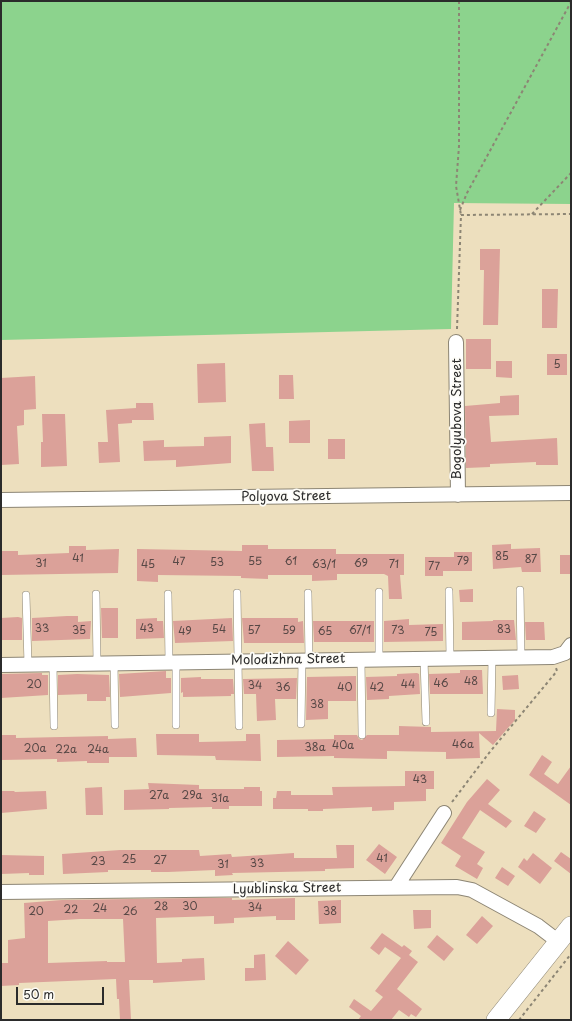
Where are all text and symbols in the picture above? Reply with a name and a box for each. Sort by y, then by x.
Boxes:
street label: Bogolyubova Street [449,358,465,480]
house number: 5 [553,358,561,372]
street label: Polyova Street [241,488,331,506]
house number: 85 [495,550,509,564]
house number: 41 [72,552,84,566]
house number: 87 [525,553,537,567]
house number: 47 [173,555,185,569]
house number: 55 [248,555,262,569]
house number: 61 [285,555,297,569]
house number: 79 [457,555,469,569]
house number: 53 [210,556,224,570]
house number: 31 [35,557,47,571]
house number: 69 [354,557,368,571]
house number: 45 [141,558,155,572]
house number: 63/1 [312,558,336,572]
house number: 71 [389,558,399,572]
house number: 77 [428,560,440,574]
house number: 33 [35,622,49,636]
house number: 43 [140,622,154,636]
house number: 54 [212,623,226,637]
house number: 83 [497,623,511,637]
house number: 35 [72,624,86,638]
house number: 57 [247,624,261,638]
house number: 59 [282,624,296,638]
house number: 67/1 [349,624,371,638]
house number: 73 [391,624,405,638]
house number: 49 [178,625,192,639]
house number: 65 [318,625,332,639]
house number: 75 [425,626,437,640]
street label: Molodizhna Street [231,651,345,669]
house number: 48 [464,675,478,689]
house number: 46 [434,677,448,691]
house number: 20 [26,678,42,692]
house number: 44 [401,678,415,692]
house number: 34 [248,679,262,693]
house number: 36 [276,681,290,695]
house number: 40 [337,681,353,695]
house number: 42 [370,681,384,695]
house number: 38 [310,698,324,712]
house number: 46а [452,738,474,752]
house number: 40а [332,739,354,753]
house number: 38а [305,741,325,755]
house number: 20а [24,742,46,756]
house number: 22а [55,743,77,757]
house number: 24а [87,743,109,757]
house number: 43 [413,773,427,787]
house number: 27а [149,789,169,803]
house number: 29а [182,789,202,803]
house number: 31а [211,792,229,806]
house number: 41 [376,852,388,866]
house number: 25 [122,853,136,867]
house number: 27 [153,854,167,868]
house number: 23 [91,855,105,869]
house number: 33 [250,857,264,871]
house number: 31 [217,858,229,872]
street label: Lyublinska Street [233,880,341,898]
house number: 28 [154,900,168,914]
house number: 30 [182,900,198,914]
house number: 34 [248,901,262,915]
house number: 24 [93,902,107,916]
house number: 22 [64,903,78,917]
house number: 20 [28,905,44,919]
house number: 26 [122,905,138,919]
house number: 38 [323,905,337,919]
scale bar [18,979,106,1005]
text: 50 m [23,985,54,1003]

